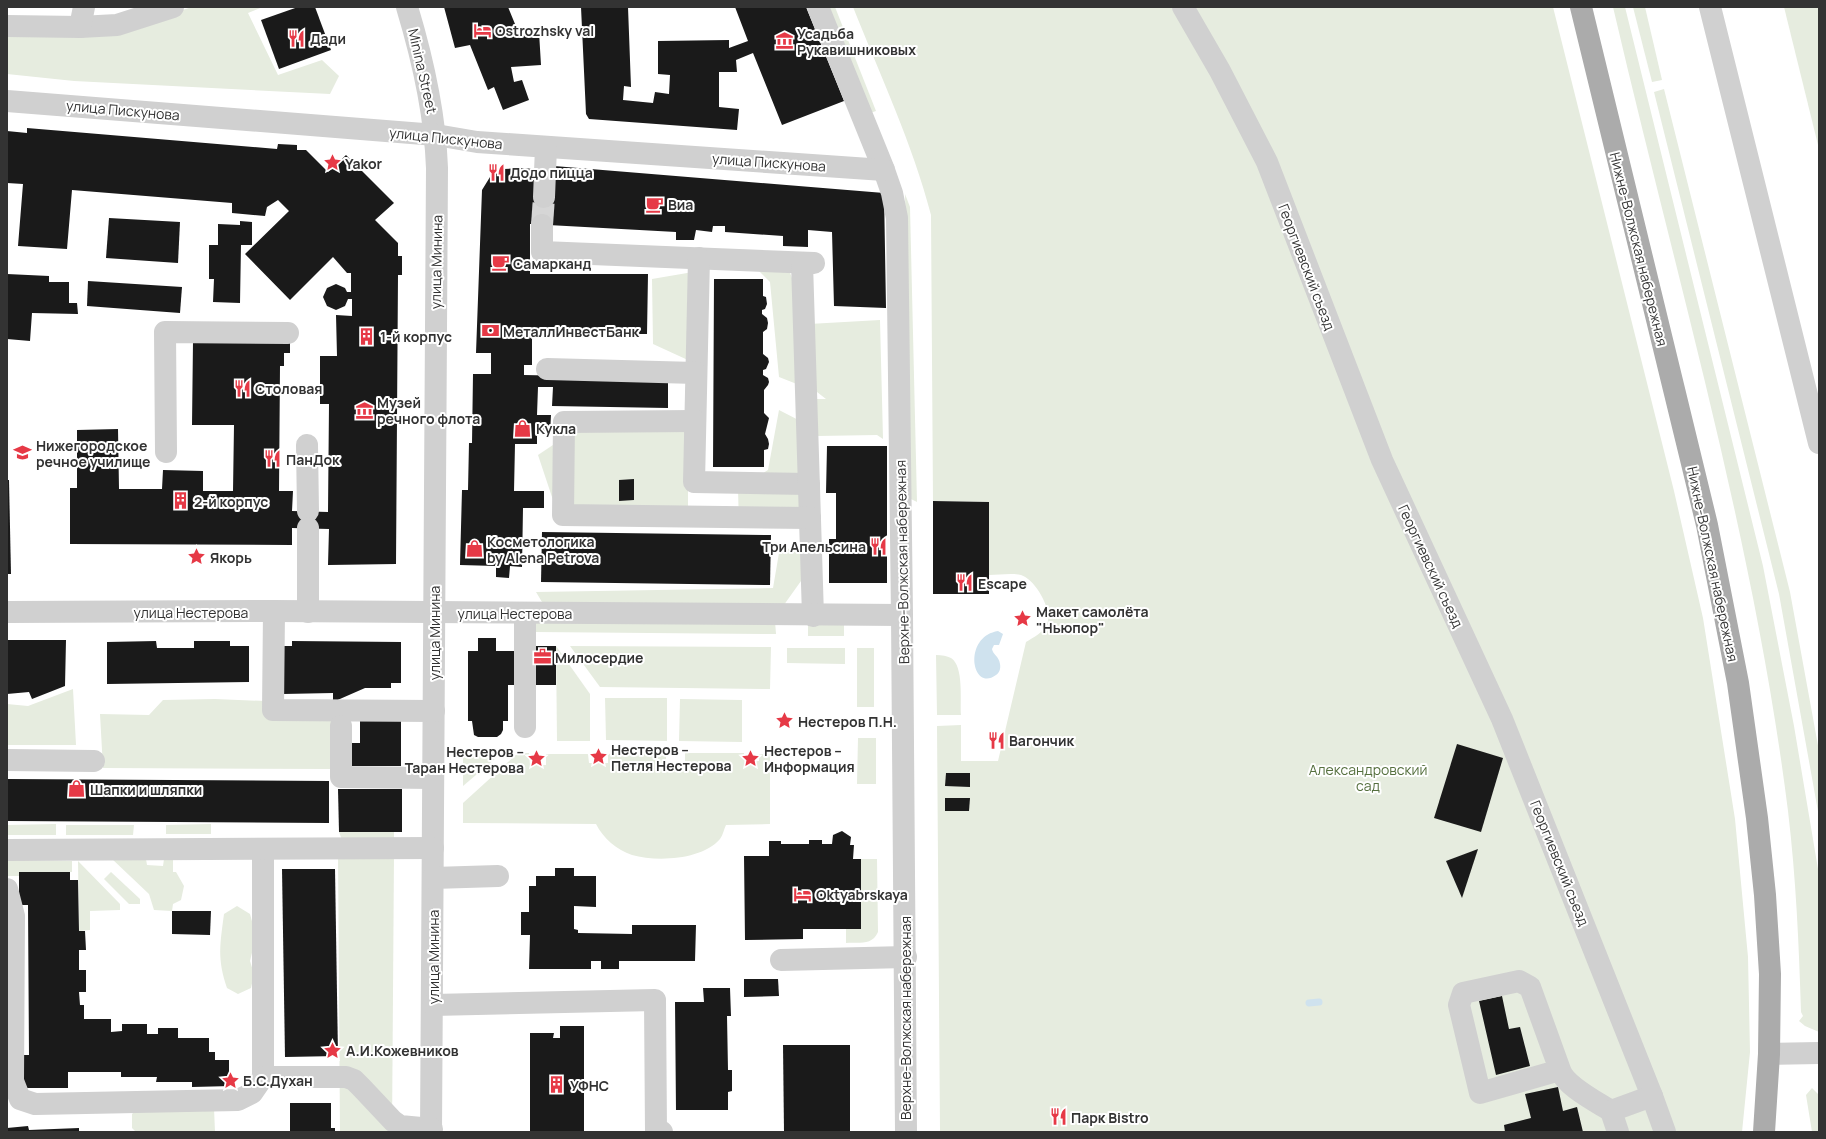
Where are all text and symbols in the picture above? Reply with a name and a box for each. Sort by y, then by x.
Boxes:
hotel icon: Ostrozhsky val [472,20,492,40]
place label: Ostrozhsky val [495,21,594,40]
place label: Усадьба Рукавишниковых [797,24,916,59]
street label: Minina Street [404,27,442,116]
restaurant icon: Дади [287,28,307,48]
place label: Дади [310,29,346,48]
museum icon: Усадьба Рукавишниковых [774,31,794,51]
street label: улица Пискунова [65,96,181,124]
street label: улица Пискунова [388,123,504,153]
street label: улица Пискунова [712,149,826,175]
street label: Нижне-Волжская набережная [1606,150,1672,348]
place icon: Yakor [322,153,342,173]
place label: Yakor [345,154,383,173]
restaurant icon: Додо пицца [487,162,507,182]
place label: Додо пицца [510,163,593,182]
cafe icon: Виа [645,194,665,214]
place label: Виа [668,195,693,214]
street label: Георгиевский съезд [1274,201,1340,333]
street label: улица Минина [426,215,446,309]
cafe icon: Самарканд [490,253,510,273]
place label: Самарканд [513,254,592,273]
bank icon: МеталлИнвестБанк [480,321,500,341]
place label: МеталлИнвестБанк [503,322,640,341]
building icon: 1-й корпус [357,326,377,346]
place label: 1-й корпус [380,327,452,346]
restaurant icon: Столовая [232,378,252,398]
place label: Столовая [255,379,322,398]
place label: Музей речного флота [377,393,480,428]
museum icon: Музей речного флота [354,400,374,420]
shop icon: Кукла [513,418,533,438]
place label: Кукла [536,419,576,438]
place label: Нижегородское речное училище [36,436,150,471]
school or university icon: Нижегородское речное училище [13,443,33,463]
restaurant icon: ПанДок [263,449,283,469]
place label: ПанДок [286,450,340,469]
street label: Верхне-Волжская набережная [891,460,913,664]
street label: Нижне-Волжская набережная [1683,465,1743,663]
building icon: 2-й корпус [171,491,191,511]
place label: 2-й корпус [194,492,268,511]
street label: Георгиевский съезд [1394,501,1468,631]
place label: Косметологика by Alena Petrova [487,532,599,567]
restaurant icon: Три Апельсина [869,536,889,556]
place label: Три Апельсина [762,537,866,556]
shop icon: Косметологика by Alena Petrova [464,539,484,559]
place icon: Якорь [187,547,207,567]
place label: Якорь [210,548,252,567]
restaurant icon: Escape [955,573,975,593]
place label: Escape [978,574,1027,593]
street label: улица Минина [425,586,444,680]
place label: Макет самолёта "Ньюпор" [1036,602,1149,637]
street label: улица Нестерова [134,603,248,622]
street label: улица Нестерова [458,604,572,623]
place icon: Макет самолёта "Ньюпор" [1013,609,1033,629]
office icon: Милосердие [532,647,552,667]
place label: Милосердие [555,648,644,667]
place icon: Нестеров П.Н. [775,711,795,731]
place label: Нестеров П.Н. [798,712,897,731]
restaurant icon: Вагончик [986,730,1006,750]
place label: Вагончик [1009,731,1074,750]
place label: Нестеров – Петля Нестерова [611,740,732,775]
place label: Нестеров – Информация [764,741,855,776]
place label: Нестеров – Таран Нестерова [405,742,524,777]
place icon: Нестеров – Петля Нестерова [588,747,608,767]
place icon: Нестеров – Информация [741,748,761,768]
place icon: Нестеров – Таран Нестерова [527,749,547,769]
park label: Александровский сад [1309,760,1427,795]
shop icon: Шапки и шляпки [67,779,87,799]
place label: Шапки и шляпки [90,780,202,799]
street label: Георгиевский съезд [1526,797,1594,929]
hotel icon: Oktyabrskaya [793,884,813,904]
place label: Oktyabrskaya [816,885,908,904]
street label: улица Минина [424,910,443,1004]
street label: Верхне-Волжская набережная [896,916,915,1120]
place icon: А.И.Кожевников [323,1040,343,1060]
place label: А.И.Кожевников [346,1041,459,1060]
place icon: Б.С.Духан [220,1070,240,1090]
place label: Б.С.Духан [243,1071,313,1090]
building icon: УФНС [547,1075,567,1095]
place label: УФНС [570,1076,609,1095]
restaurant icon: Парк Bistro [1048,1107,1068,1127]
place label: Парк Bistro [1071,1108,1149,1127]

